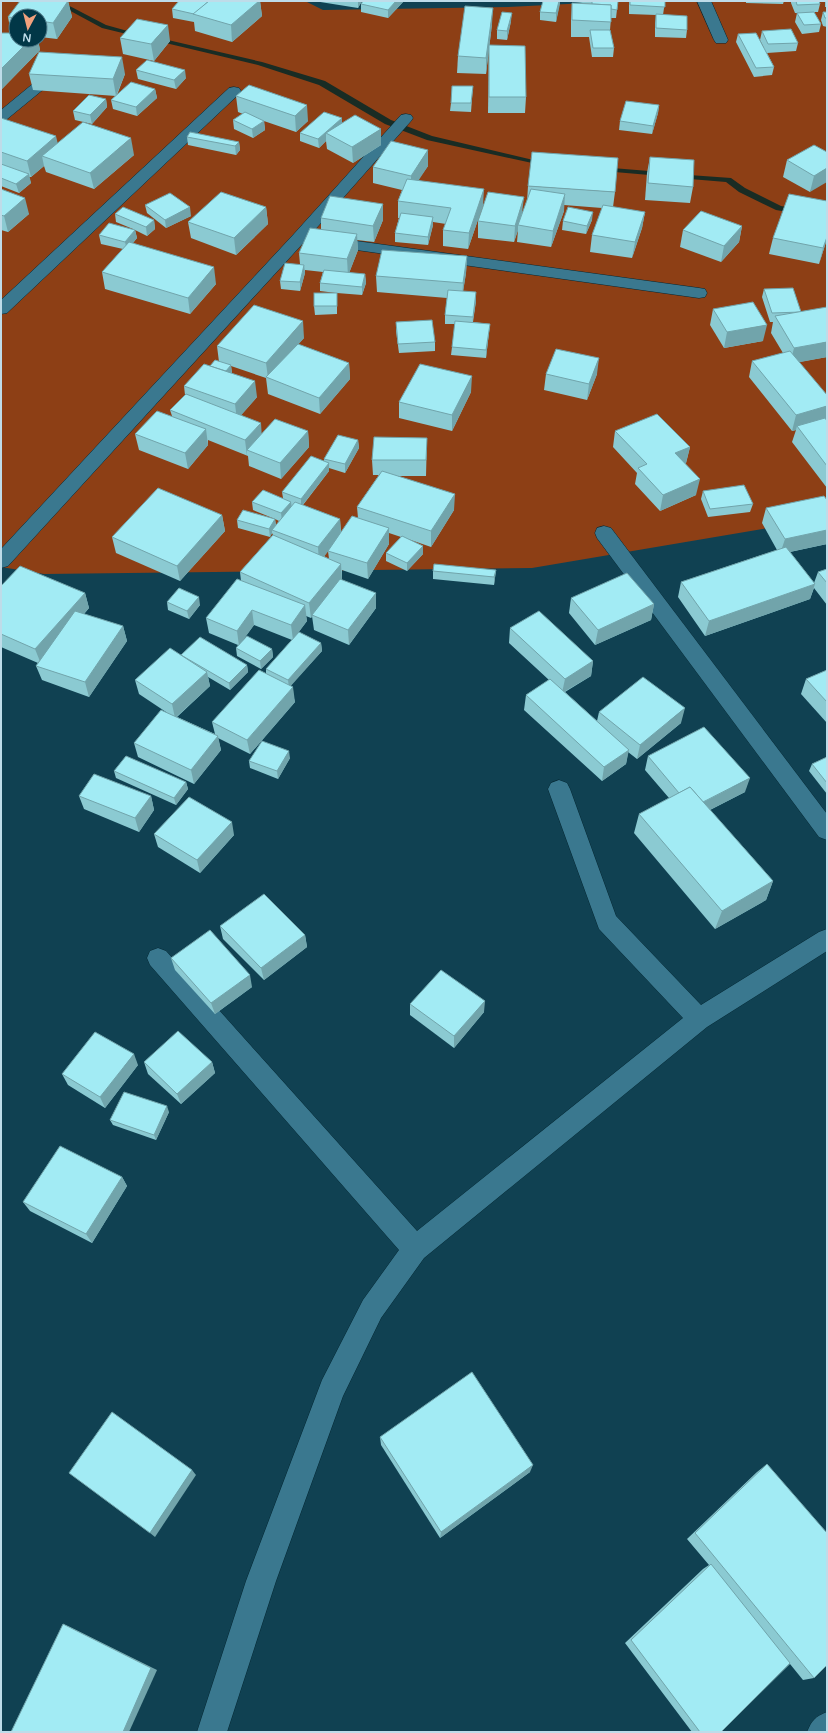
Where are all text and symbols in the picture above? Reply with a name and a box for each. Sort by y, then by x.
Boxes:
north arrow [8,8,48,48]
text: N [22,30,32,44]

